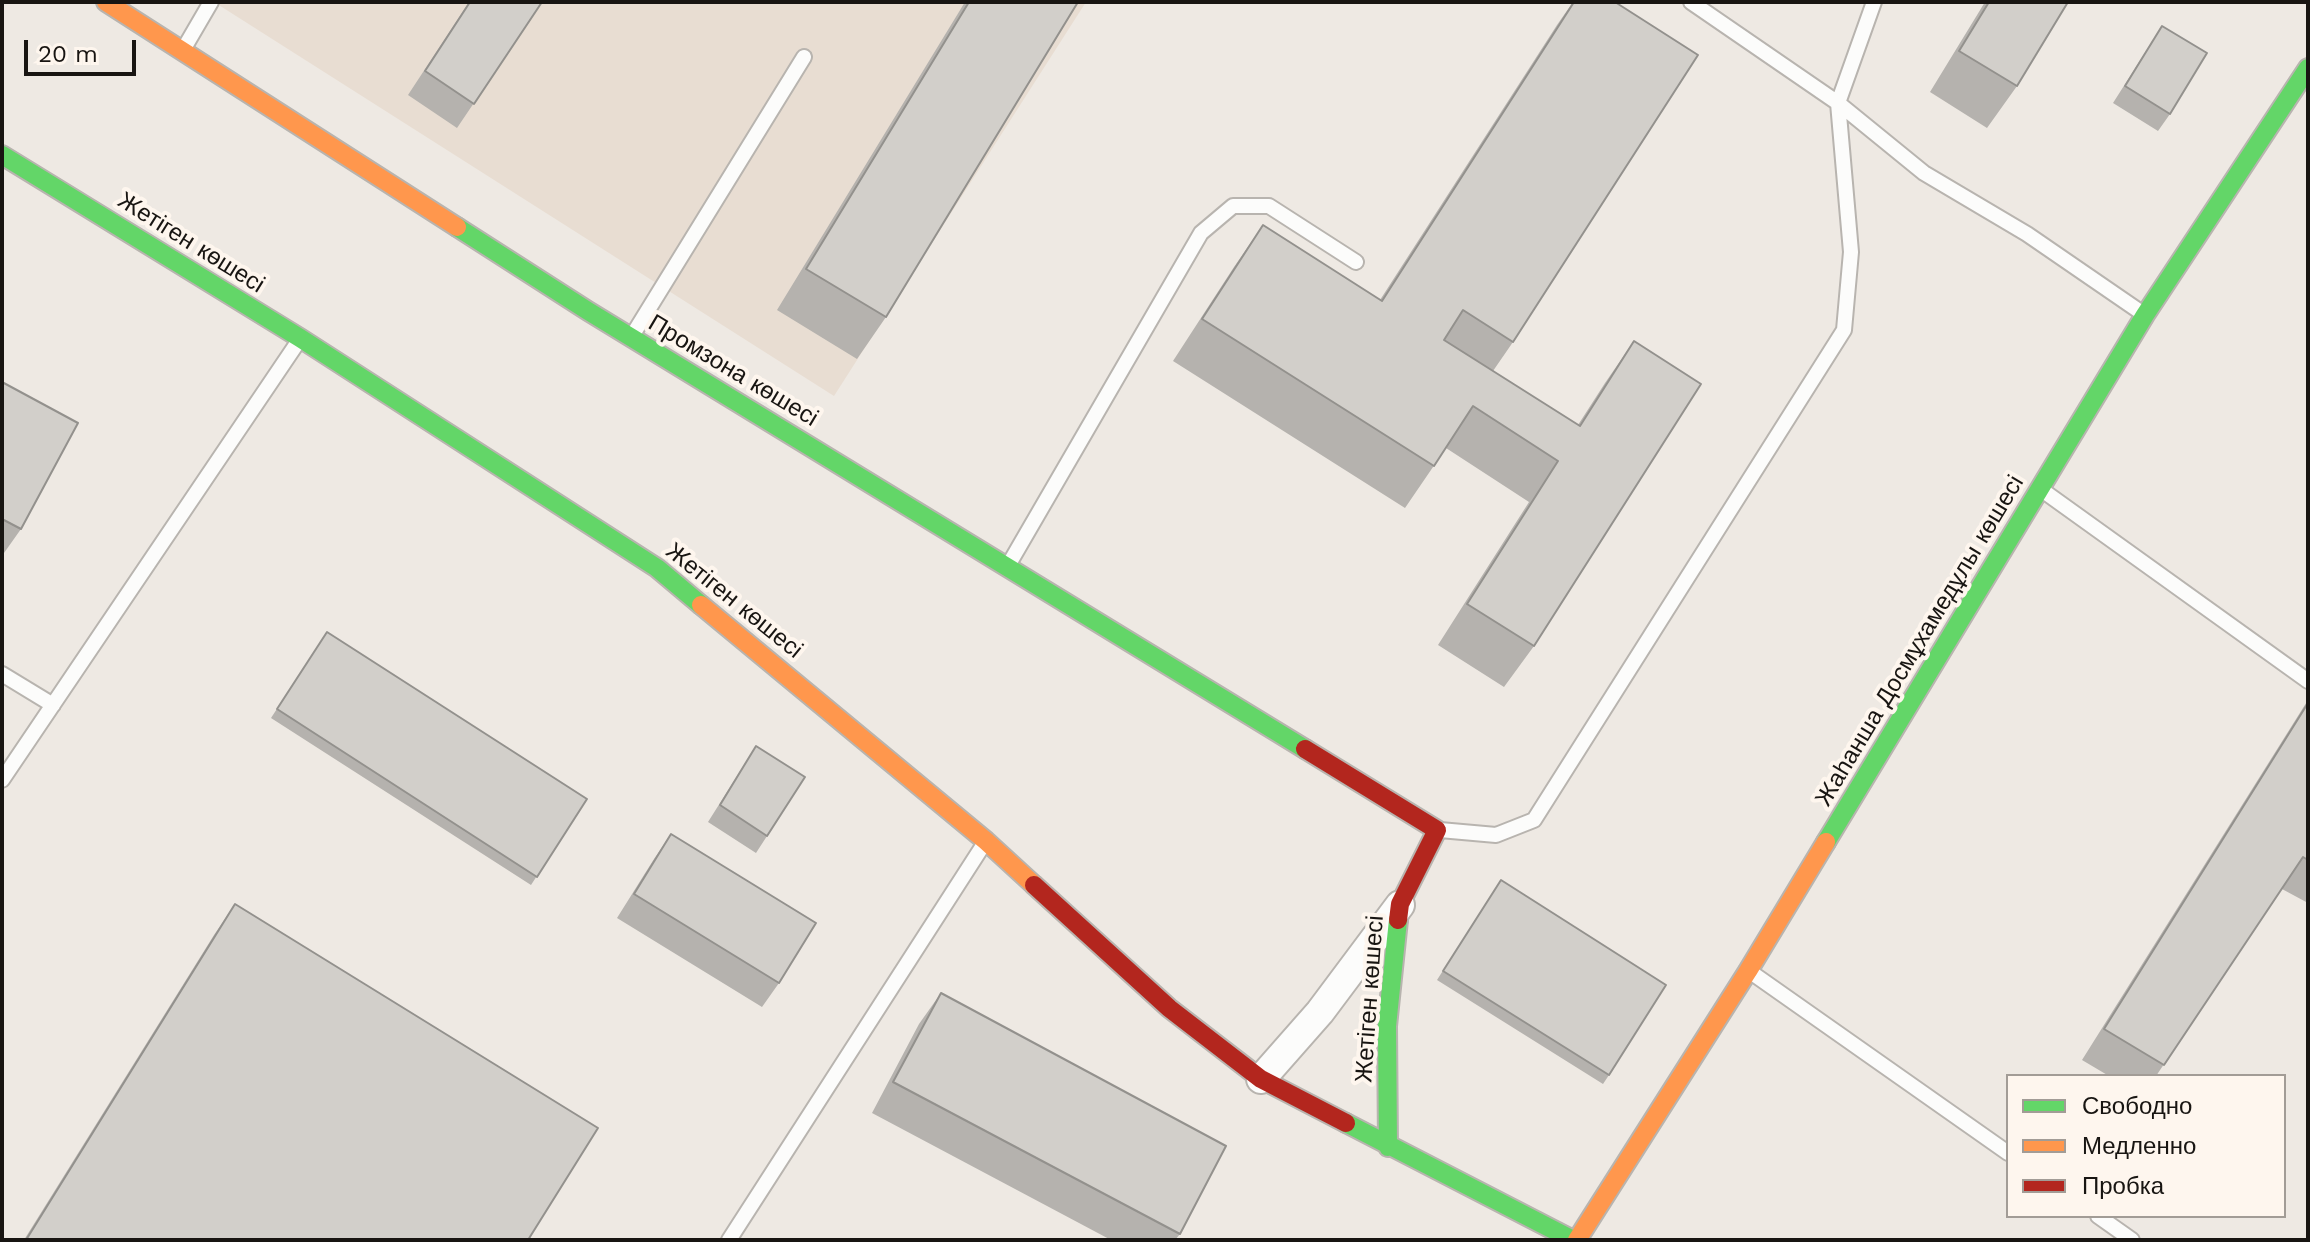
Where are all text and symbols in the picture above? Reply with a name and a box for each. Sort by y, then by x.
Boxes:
scale bar [28,24,140,74]
text: 20 m [38,40,98,68]
street label: Жетіген көшесі [112,186,270,300]
street label: Промзона көшесі [643,309,823,433]
street label: Жаһанша Досмұхамедұлы көшесі [1810,471,2030,811]
street label: Жетіген көшесі [660,537,808,665]
street label: Жетіген көшесі [1350,914,1390,1084]
legend [2006,1074,2286,1218]
text: Свободно [2082,1092,2192,1120]
text: Медленно [2082,1132,2196,1160]
text: Пробка [2082,1172,2164,1200]

